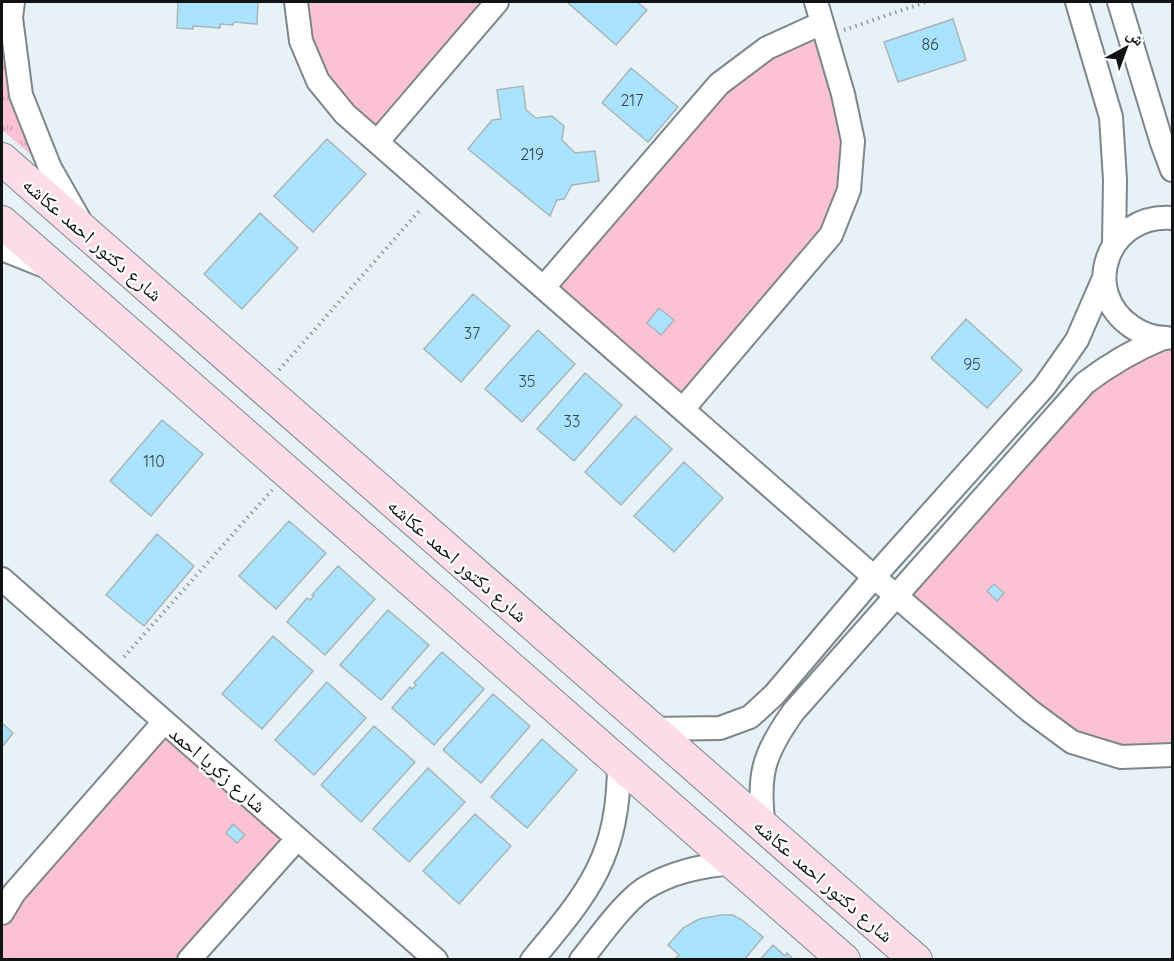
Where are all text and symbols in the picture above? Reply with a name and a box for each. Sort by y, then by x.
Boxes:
north arrow [1096,18,1156,78]
text: ش [1123,24,1149,50]
house number: 86 [921,34,939,54]
house number: 217 [621,90,644,110]
house number: 219 [520,144,544,164]
street label: شارع دكتور احمد عكاشه [17,171,168,307]
house number: 37 [464,323,480,343]
house number: 95 [963,354,981,374]
house number: 35 [518,371,536,391]
house number: 33 [564,411,580,431]
house number: 110 [143,451,165,471]
street label: شارع دكتور احمد عكاشه [382,492,533,628]
street label: شارع زكريا احمد [164,720,272,819]
street label: شارع دكتور احمد عكاشه [748,812,899,948]

